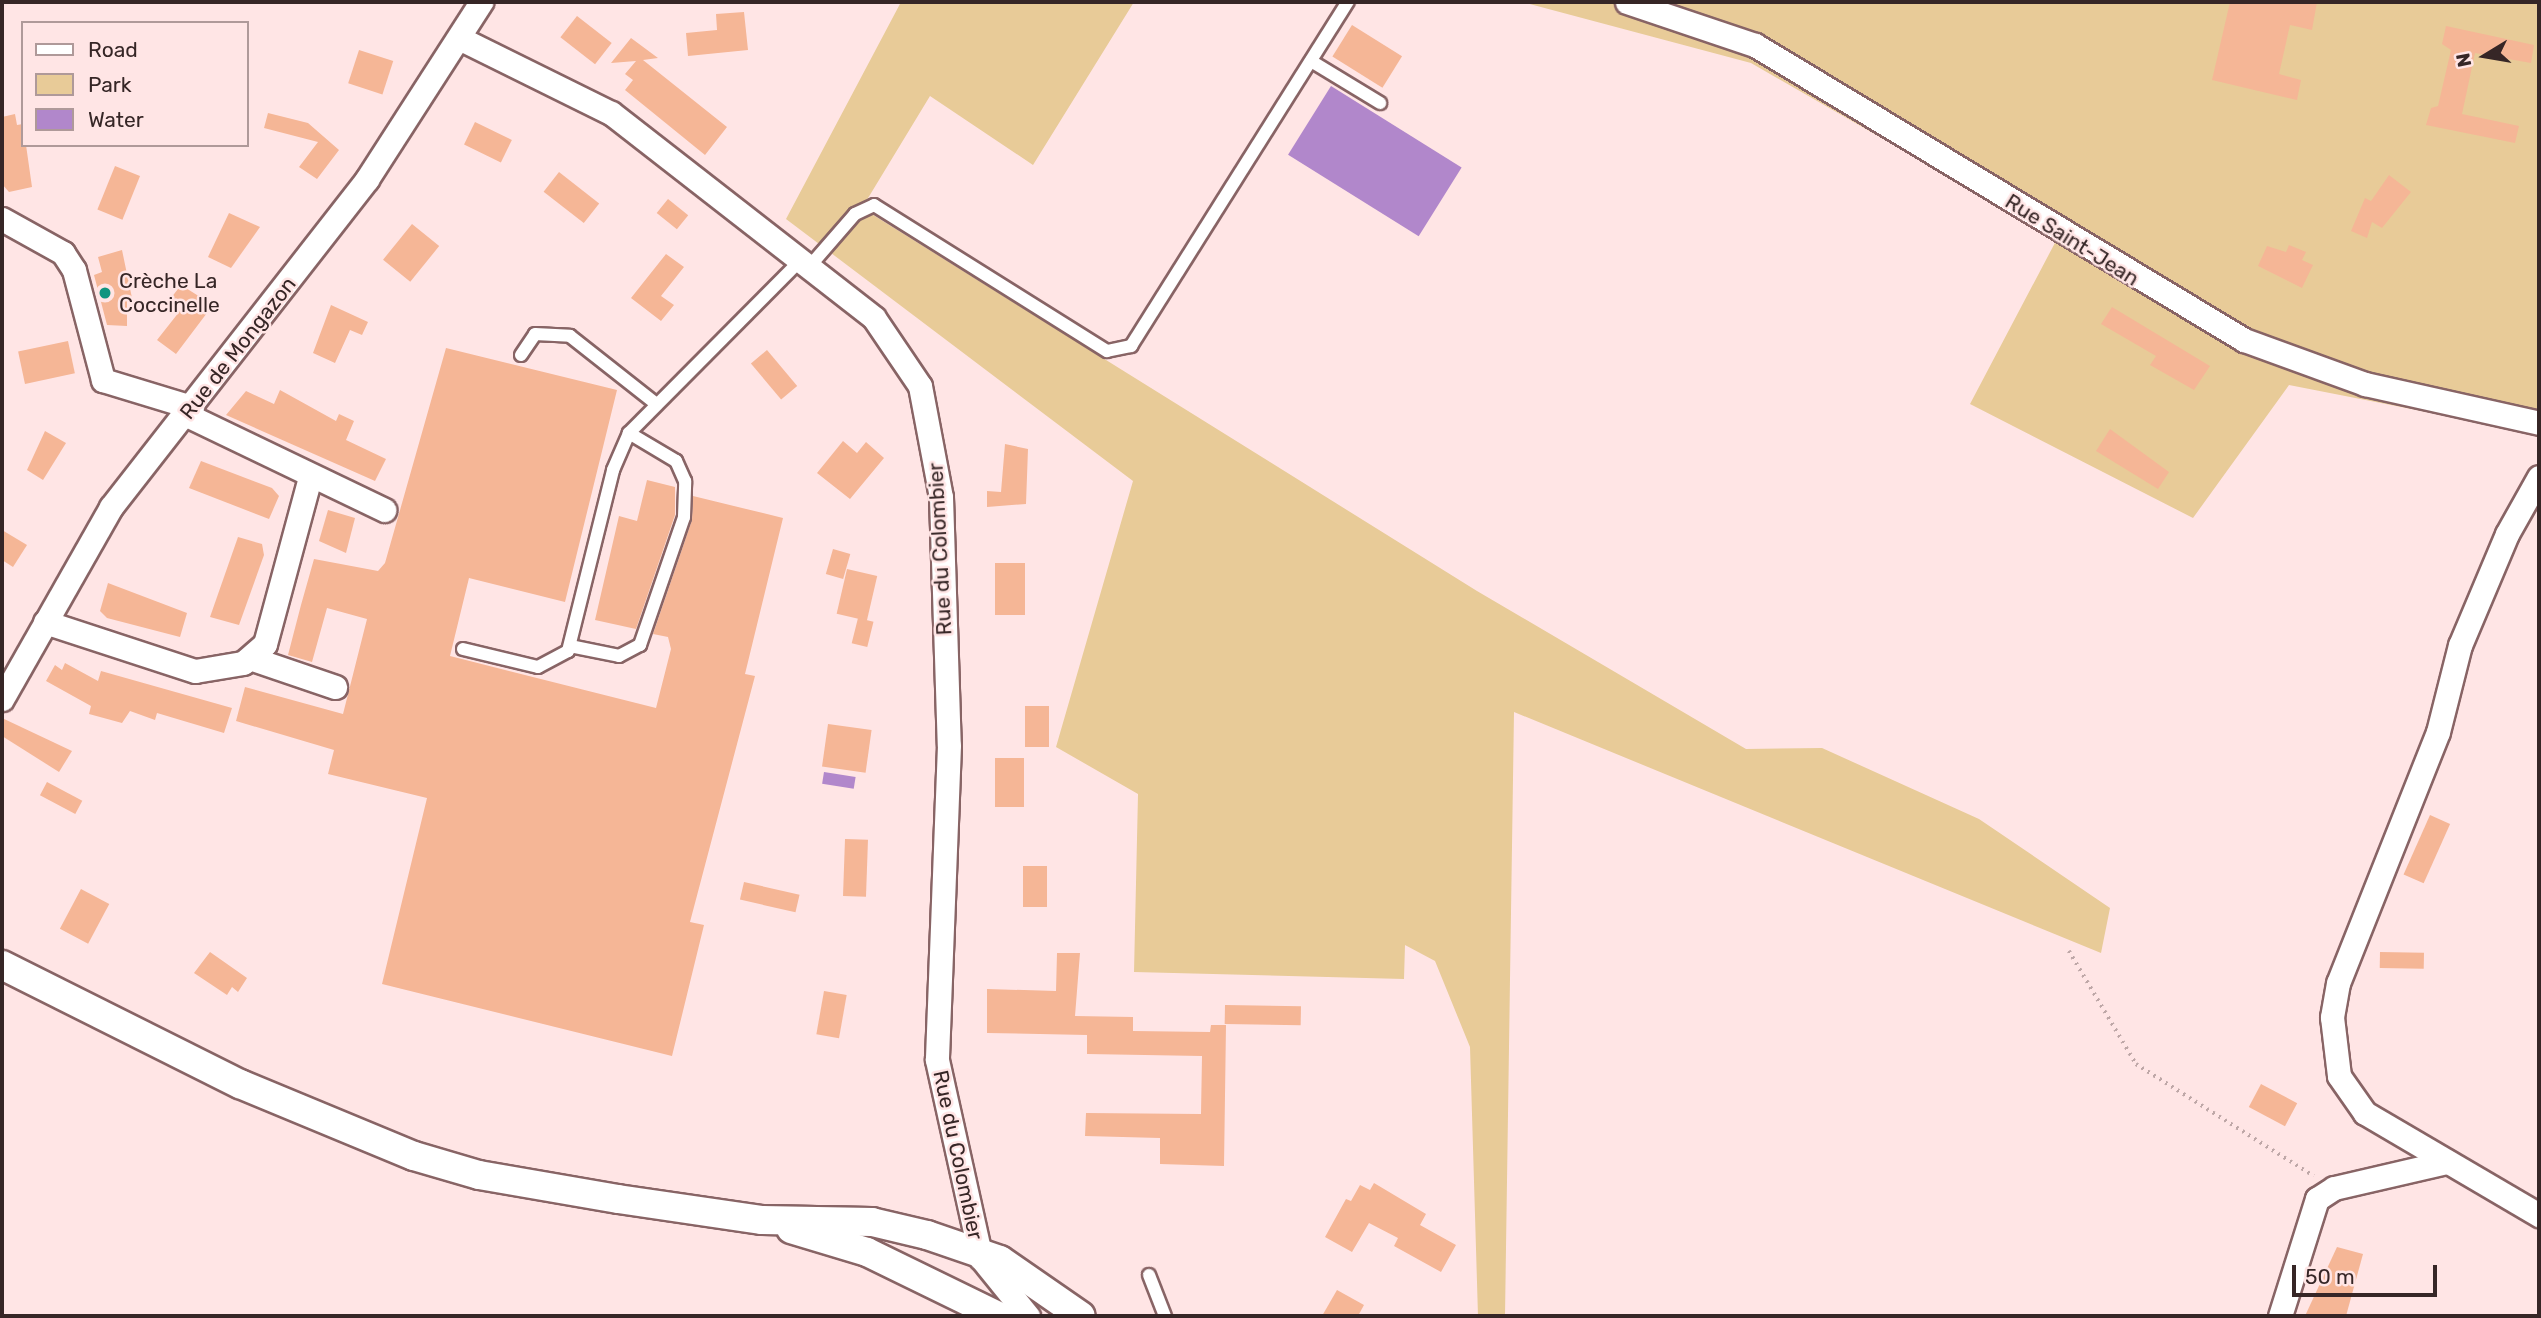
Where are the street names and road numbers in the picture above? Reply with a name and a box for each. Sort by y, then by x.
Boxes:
street label: Rue Saint-Jean [2000,189,2144,291]
street label: Rue de Mongazon [175,272,301,424]
street label: Rue du Colombier [923,462,957,636]
street label: Rue du Colombier [928,1068,988,1242]

